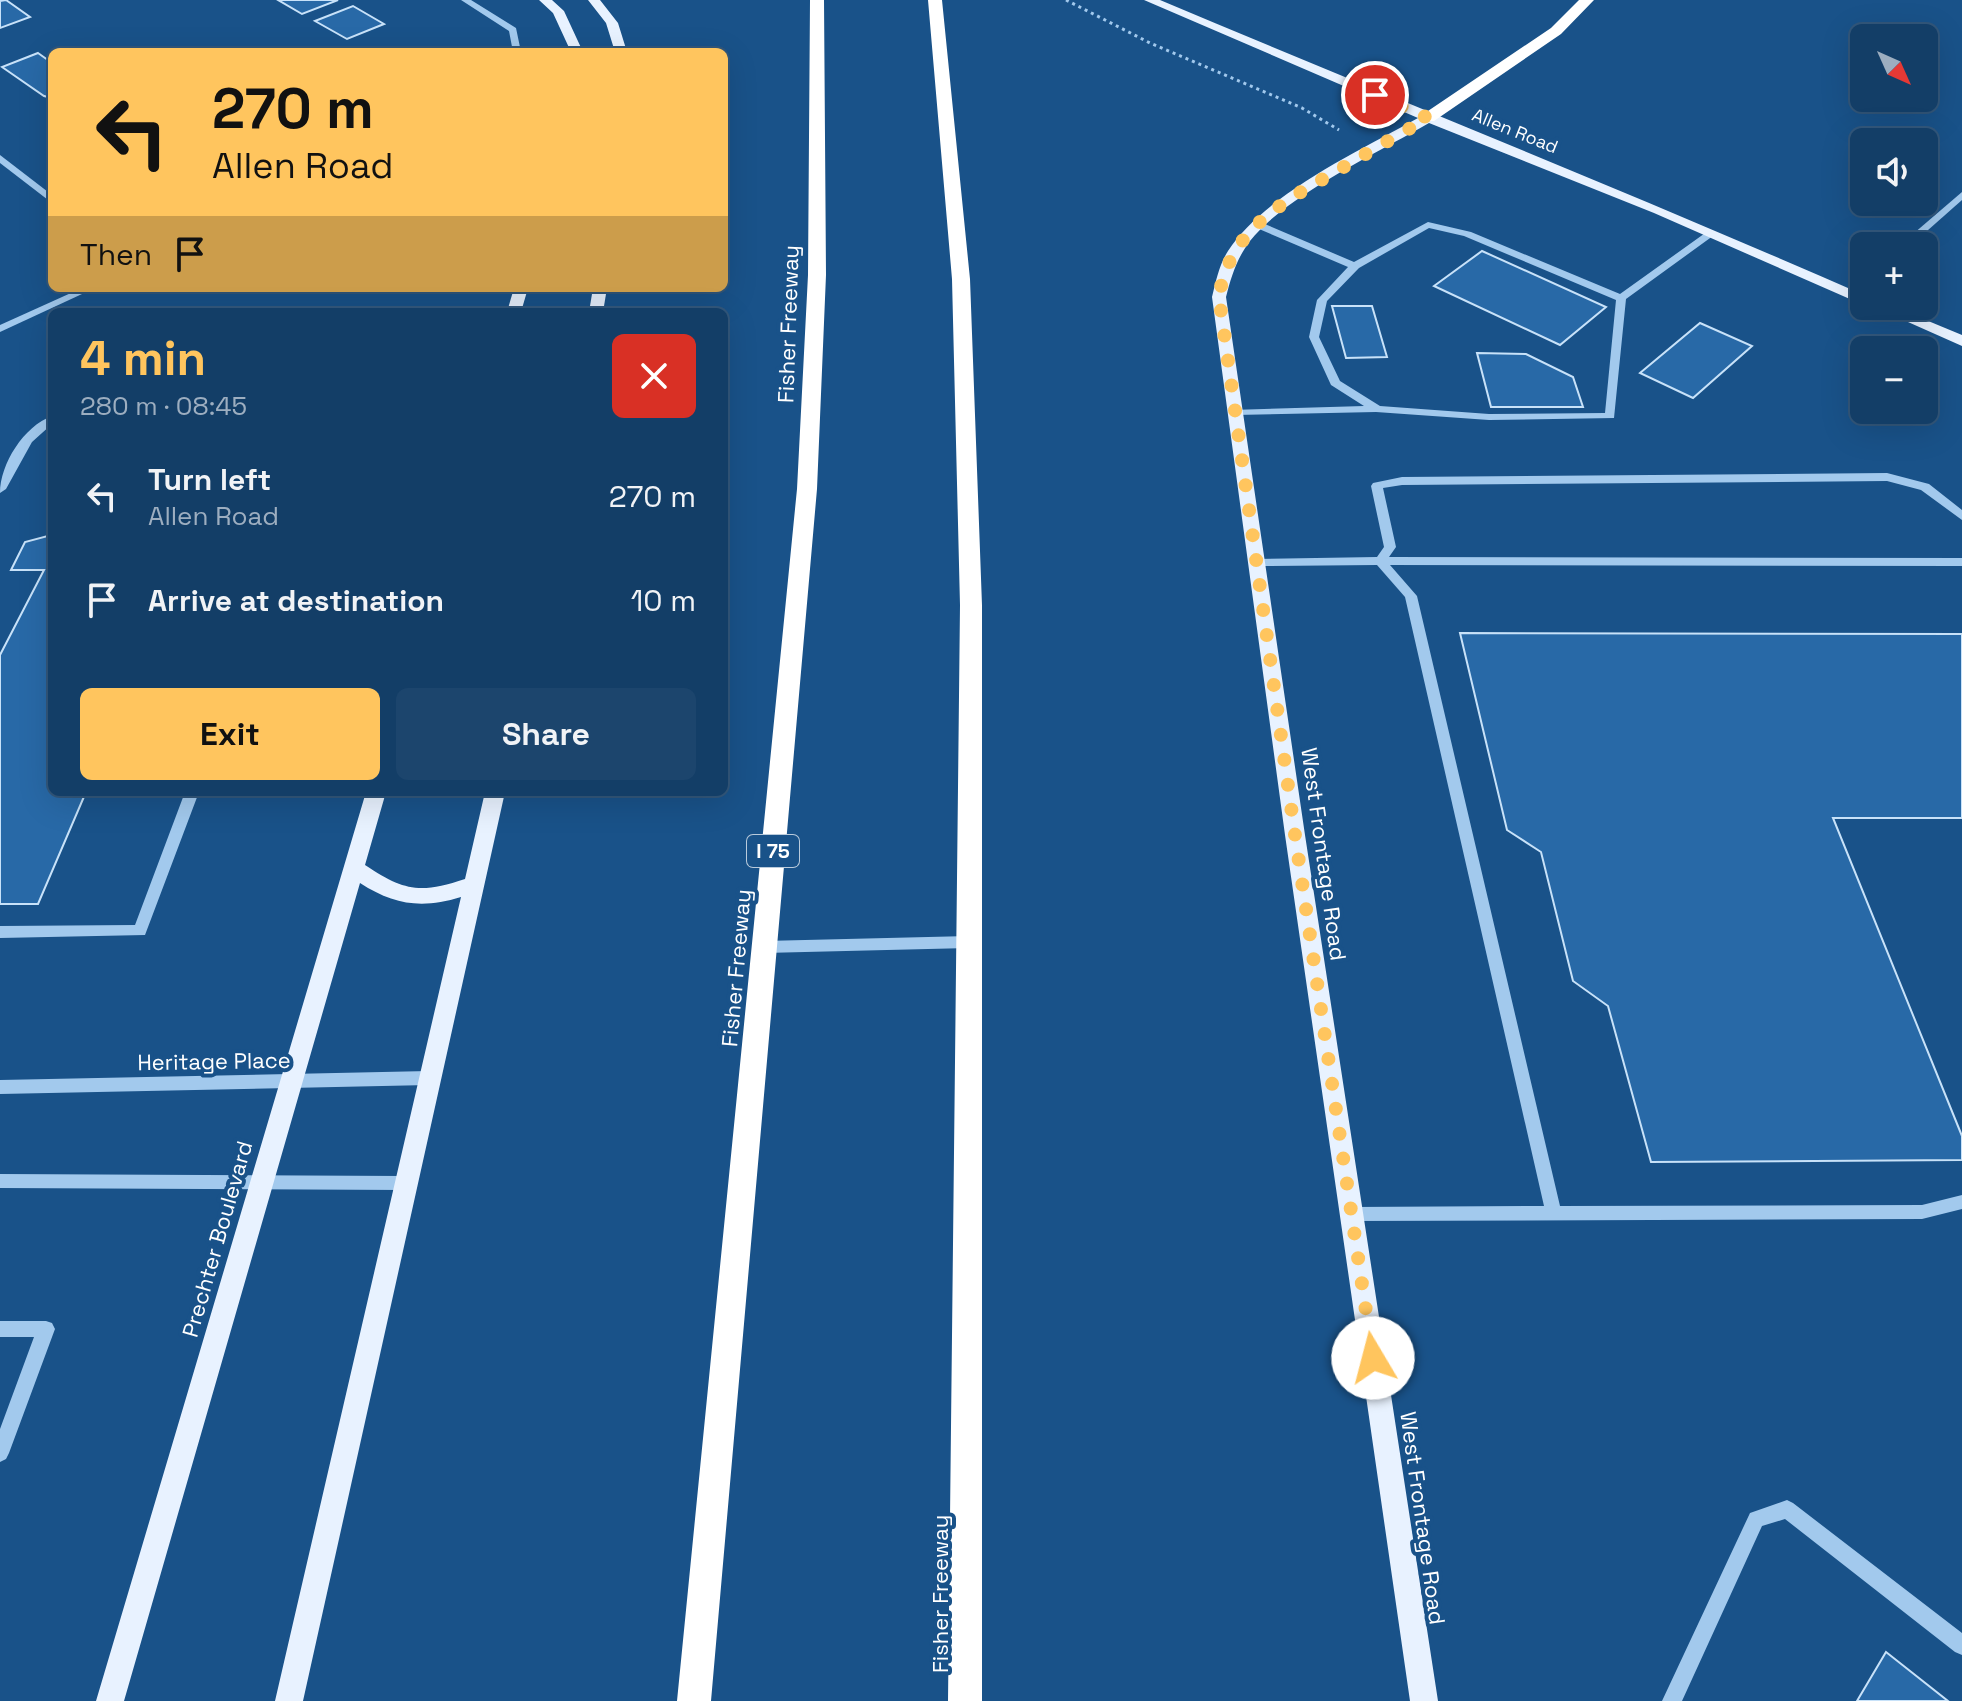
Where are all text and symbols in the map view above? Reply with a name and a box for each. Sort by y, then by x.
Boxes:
north arrow [1850,24,1938,112]
map controls [1850,24,1938,424]
pin [1341,61,1409,129]
text: 270 m [212,73,374,144]
icon: arrive [1353,73,1397,117]
icon: left [80,80,184,184]
street label: Allen Road [1469,103,1562,158]
button: sound [1850,128,1938,216]
text: Allen Road [212,143,393,189]
icon: arrive [168,232,212,276]
button: + [1850,232,1938,320]
text: Then [80,235,152,274]
street label: Fisher Freeway [771,244,805,404]
text: 4 min [80,328,206,389]
button: close [612,334,696,418]
button: − [1850,336,1938,424]
text: 280 m · 08:45 [80,389,247,423]
text: Turn left [148,460,271,499]
icon: left [80,474,124,518]
text: 270 m [609,477,696,516]
text: Allen Road [148,499,279,533]
icon: arrive [80,578,124,622]
text: Arrive at destination [148,581,444,620]
text: 10 m [631,581,696,620]
button: Exit [80,688,380,780]
button: Share [396,688,696,780]
street label: West Frontage Road [1295,746,1353,962]
road number: I 75 [747,835,799,867]
street label: Fisher Freeway [715,888,757,1048]
street label: Heritage Place [137,1046,291,1076]
street label: Prechter Boulevard [176,1138,258,1340]
position arrow [1331,1316,1415,1400]
street label: West Frontage Road [1394,1410,1452,1626]
street label: Fisher Freeway [926,1515,954,1673]

